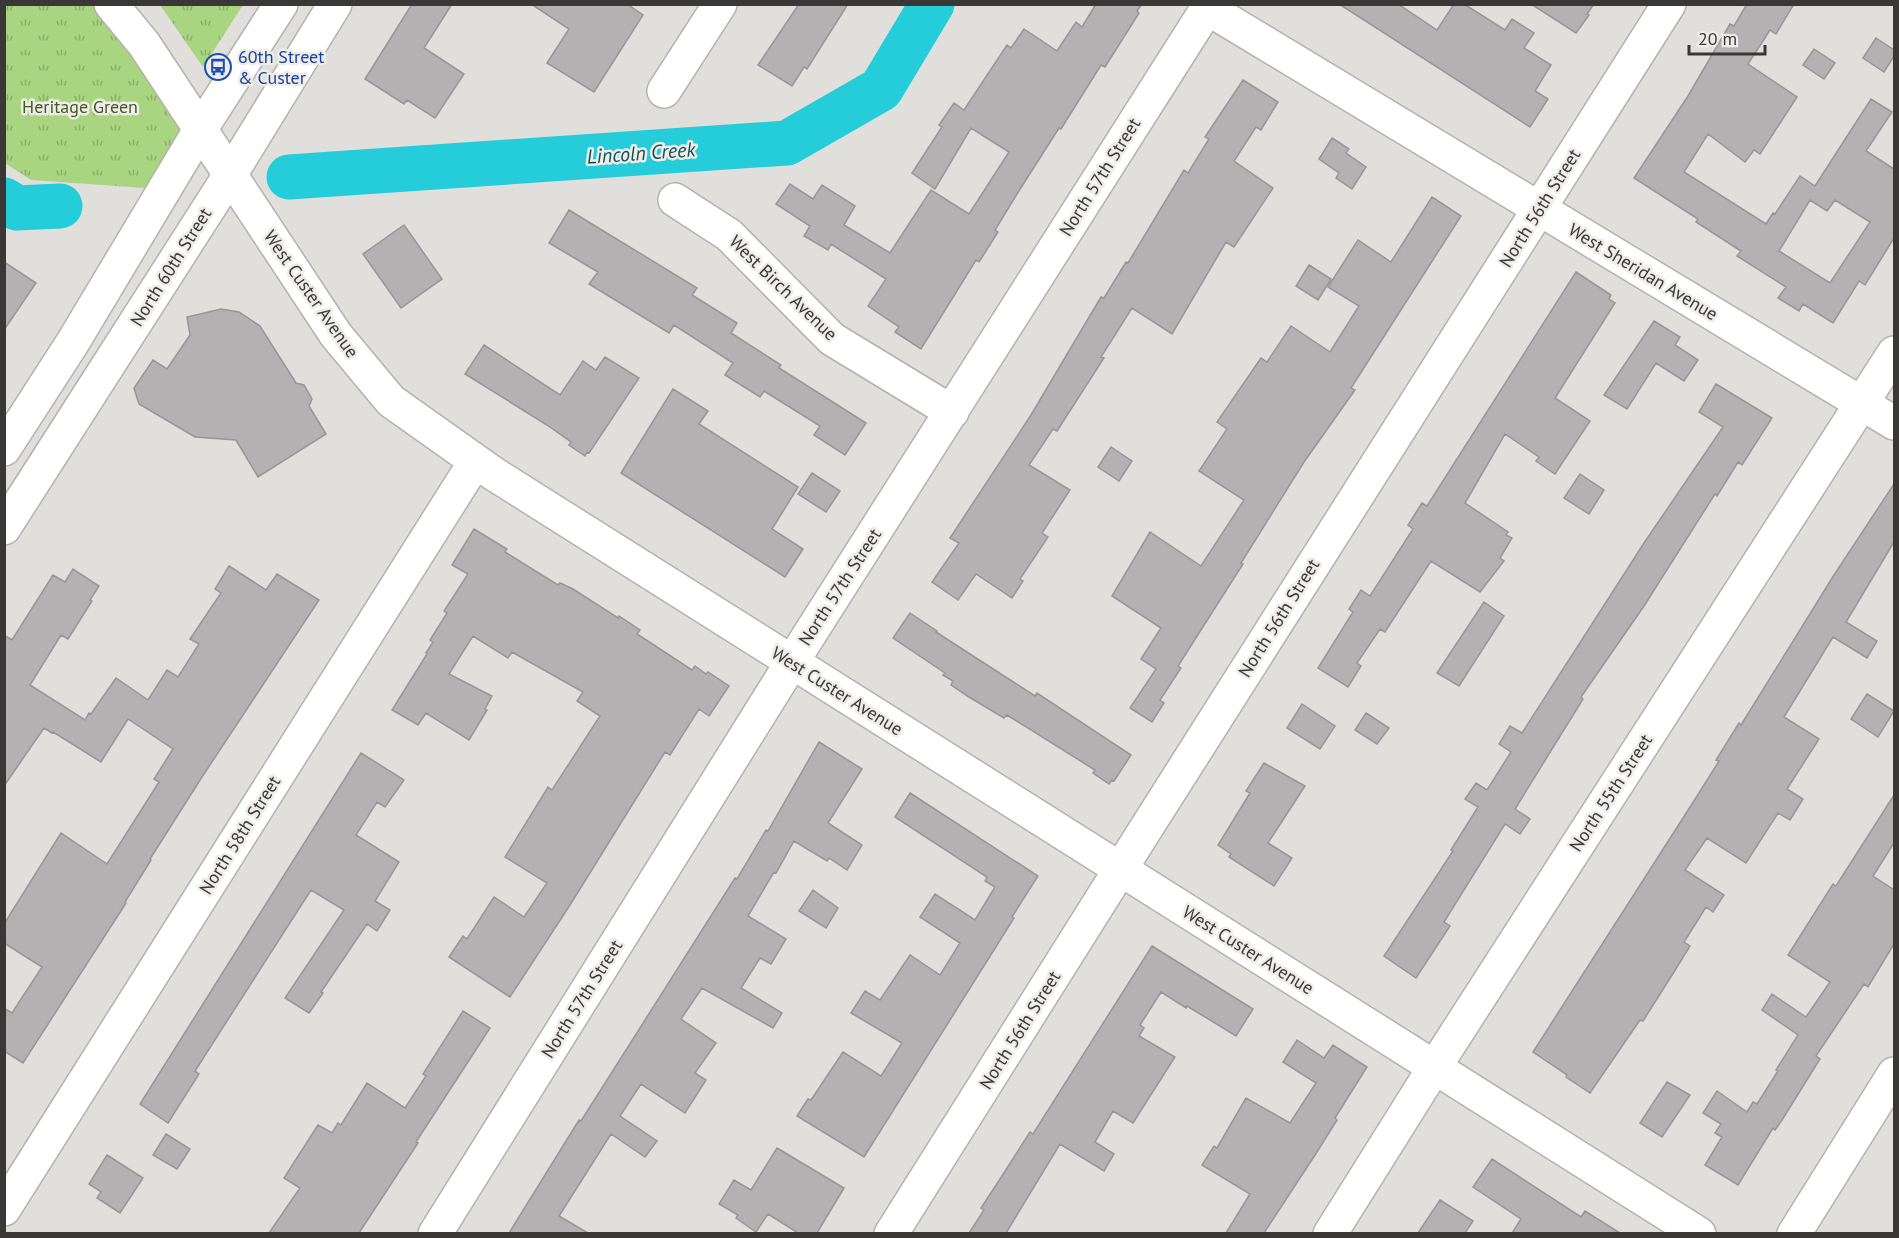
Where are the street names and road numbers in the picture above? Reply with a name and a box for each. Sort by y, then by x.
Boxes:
street label: North 57th Street [1054,113,1145,240]
street label: North 56th Street [1494,144,1585,271]
street label: North 60th Street [125,203,216,330]
street label: West Sheridan Avenue [1564,218,1722,325]
street label: West Custer Avenue [259,225,364,362]
street label: West Birch Avenue [724,230,842,345]
street label: North 57th Street [793,524,886,650]
street label: North 56th Street [1233,554,1324,681]
street label: West Custer Avenue [767,641,907,740]
street label: North 55th Street [1564,730,1657,856]
street label: North 58th Street [194,771,285,898]
street label: West Custer Avenue [1178,900,1318,999]
street label: North 57th Street [536,935,627,1062]
street label: North 56th Street [974,966,1065,1093]

